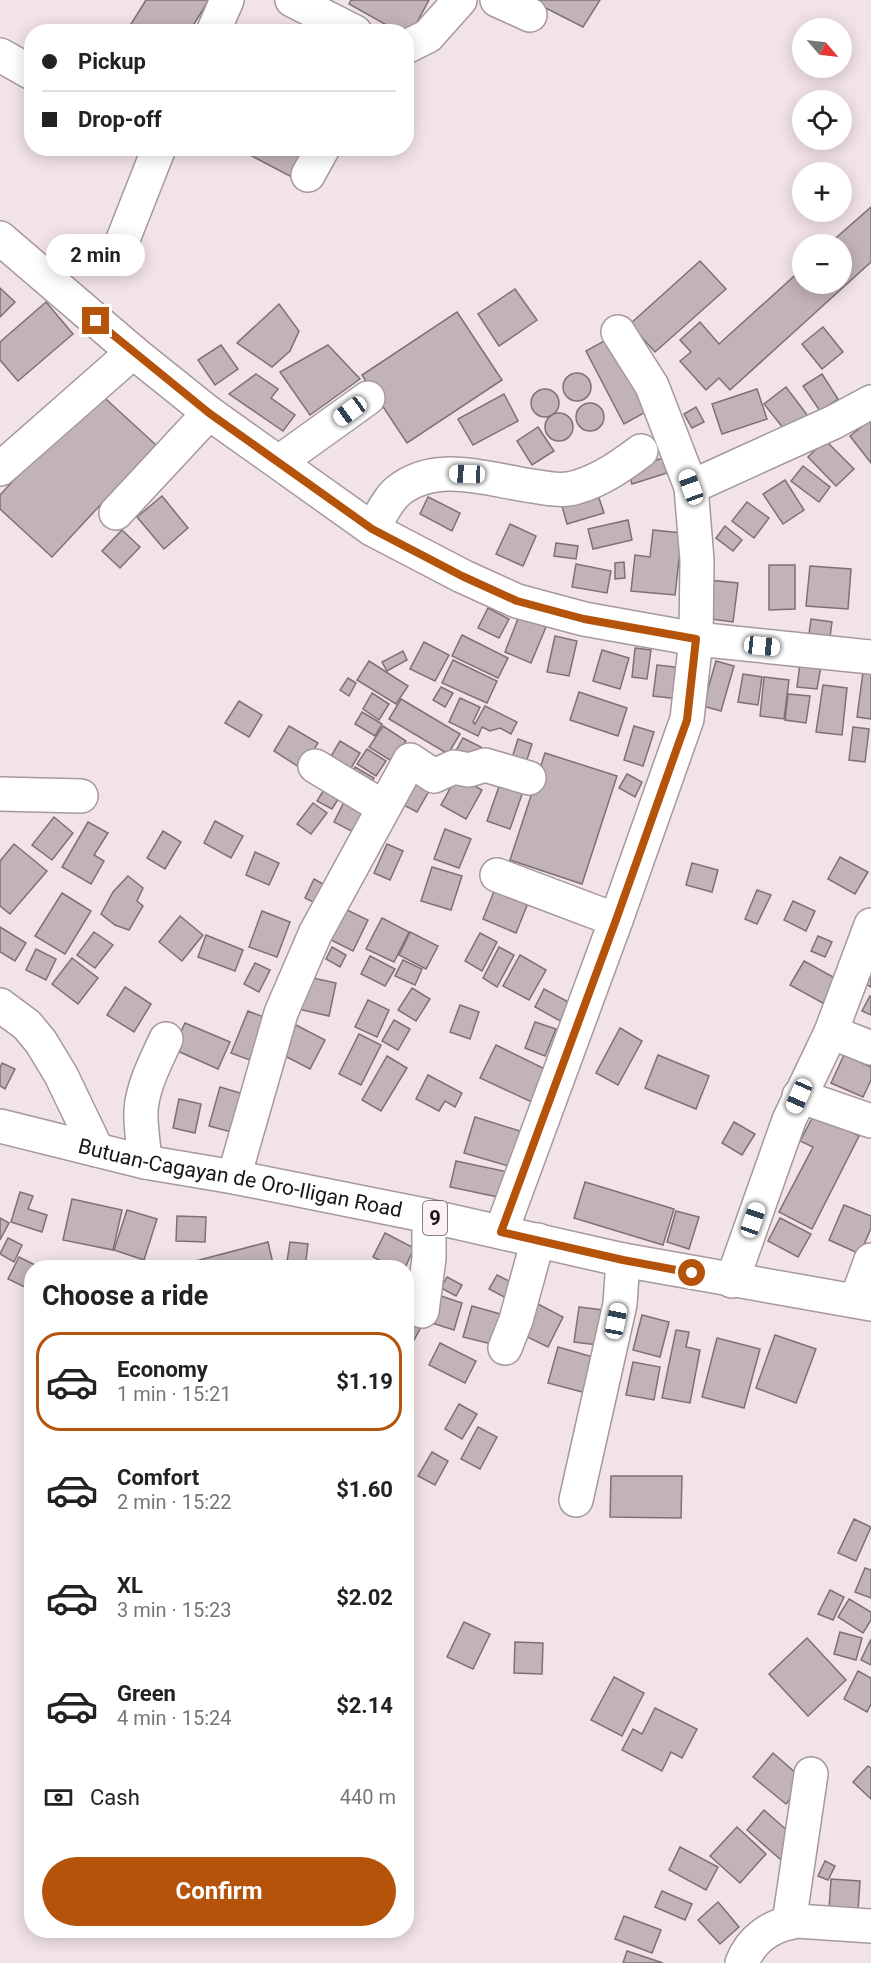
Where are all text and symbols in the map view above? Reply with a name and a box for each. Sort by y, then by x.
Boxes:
north arrow [792,18,852,78]
map controls [792,18,852,294]
text: Pickup [78,49,146,74]
button: locate [792,90,852,150]
text: Drop-off [78,107,162,132]
button: + [792,162,852,222]
callout: 2 min [46,234,146,276]
button: − [792,234,852,294]
text: 2 min [70,243,121,267]
route end [82,307,109,334]
car [330,393,370,429]
car [449,464,485,484]
car [676,467,706,507]
car [743,635,781,657]
car [783,1076,815,1116]
street label: Butuan-Cagayan de Oro-Iligan Road [76,1134,404,1222]
car [739,1200,767,1240]
road number: 9 [423,1201,447,1235]
route start [678,1259,705,1286]
text: Choose a ride [42,1280,208,1312]
car [604,1302,628,1340]
icon: car [45,1355,99,1409]
text: Economy [117,1357,208,1382]
text: $1.19 [336,1369,393,1394]
text: 1 min · 15:21 [117,1382,232,1406]
icon: car [45,1463,99,1517]
text: Comfort [117,1465,199,1490]
text: $1.60 [336,1477,393,1502]
text: 2 min · 15:22 [117,1490,232,1514]
icon: car [45,1571,99,1625]
text: XL [117,1573,143,1598]
text: $2.02 [336,1585,393,1610]
text: 3 min · 15:23 [117,1598,232,1622]
icon: car [45,1679,99,1733]
text: Green [117,1681,176,1706]
text: $2.14 [336,1693,393,1718]
text: 4 min · 15:24 [117,1706,232,1730]
icon: cash [42,1781,75,1814]
text: Cash [90,1785,140,1810]
text: 440 m [340,1785,396,1809]
button: Confirm [42,1857,396,1926]

